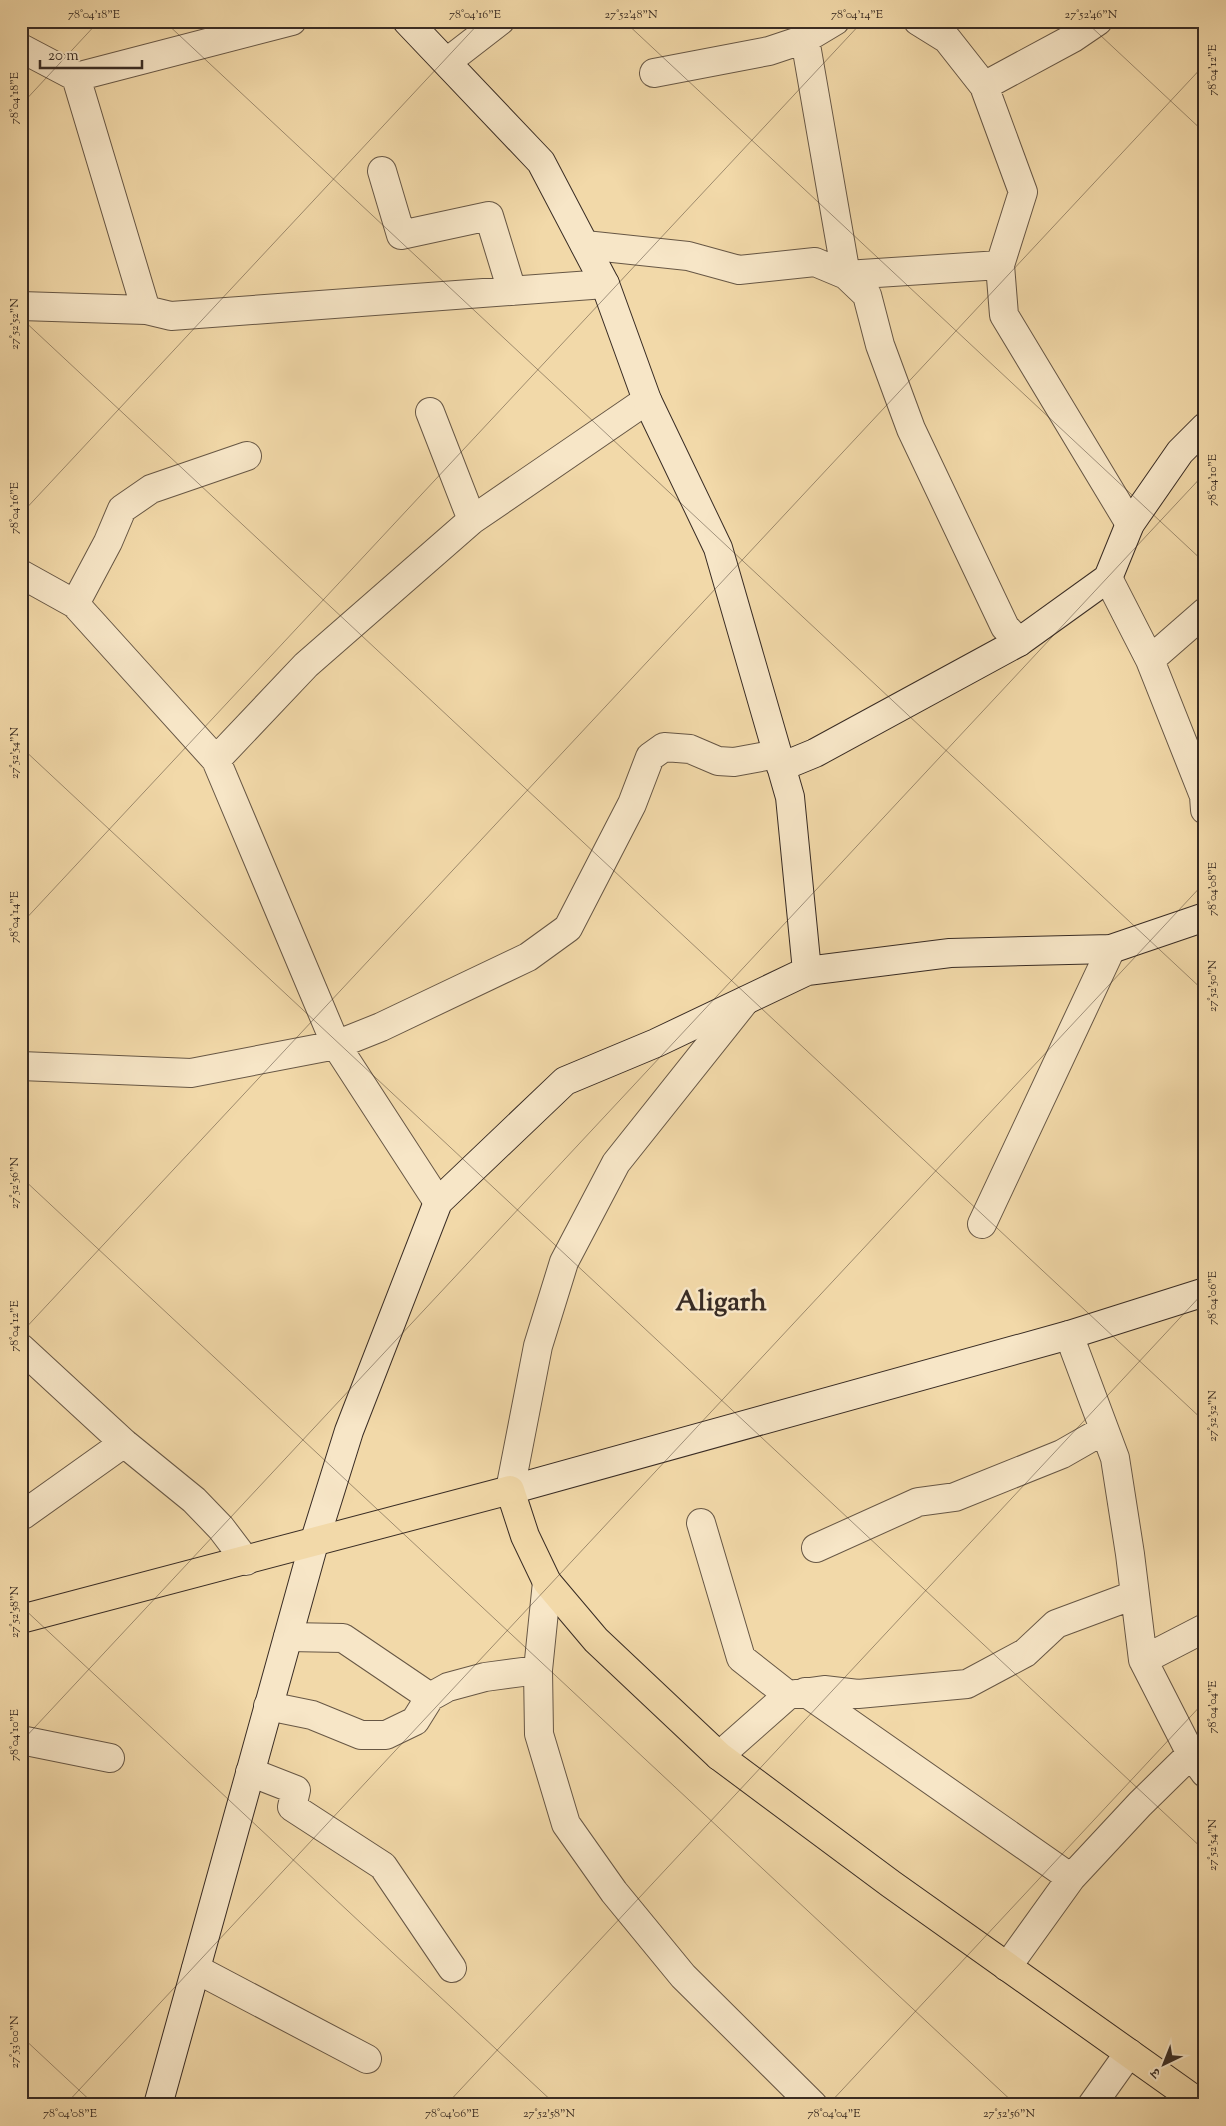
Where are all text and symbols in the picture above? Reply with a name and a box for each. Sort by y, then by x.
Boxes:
text: 78°04'18"E [68,6,121,24]
text: 78°04'16"E [449,6,502,24]
text: 27°52'48"N [605,6,658,24]
text: 78°04'14"E [831,6,884,24]
text: 27°52'46"N [1065,6,1118,24]
scale bar [40,38,142,70]
text: 78°04'12"E [1204,43,1222,96]
text: 20 m [48,46,79,67]
text: 78°04'18"E [6,71,24,124]
text: 27°52'52"N [6,298,24,350]
text: 78°04'10"E [1204,453,1222,506]
text: 78°04'16"E [6,481,24,534]
text: 27°52'54"N [6,727,24,779]
text: 78°04'08"E [1204,861,1222,916]
text: 78°04'14"E [6,890,24,943]
text: 27°52'50"N [1204,959,1222,1012]
text: 27°52'56"N [6,1156,24,1209]
text: 78°04'06"E [1204,1270,1222,1325]
district label: Aligarh [675,1283,767,1323]
text: 78°04'12"E [6,1299,24,1352]
text: 27°52'52"N [1204,1390,1222,1442]
text: 27°52'58"N [6,1585,24,1638]
text: 78°04'04"E [1204,1680,1222,1734]
text: 78°04'10"E [6,1708,24,1761]
text: 27°52'54"N [1204,1819,1222,1871]
text: 27°53'00"N [6,2015,24,2069]
north arrow [1138,2038,1188,2088]
text: उ [1146,2062,1167,2082]
text: 78°04'08"E [43,2105,98,2123]
text: 78°04'06"E [425,2105,480,2123]
text: 27°52'58"N [523,2105,576,2123]
text: 78°04'04"E [807,2105,861,2123]
text: 27°52'56"N [983,2105,1036,2123]

